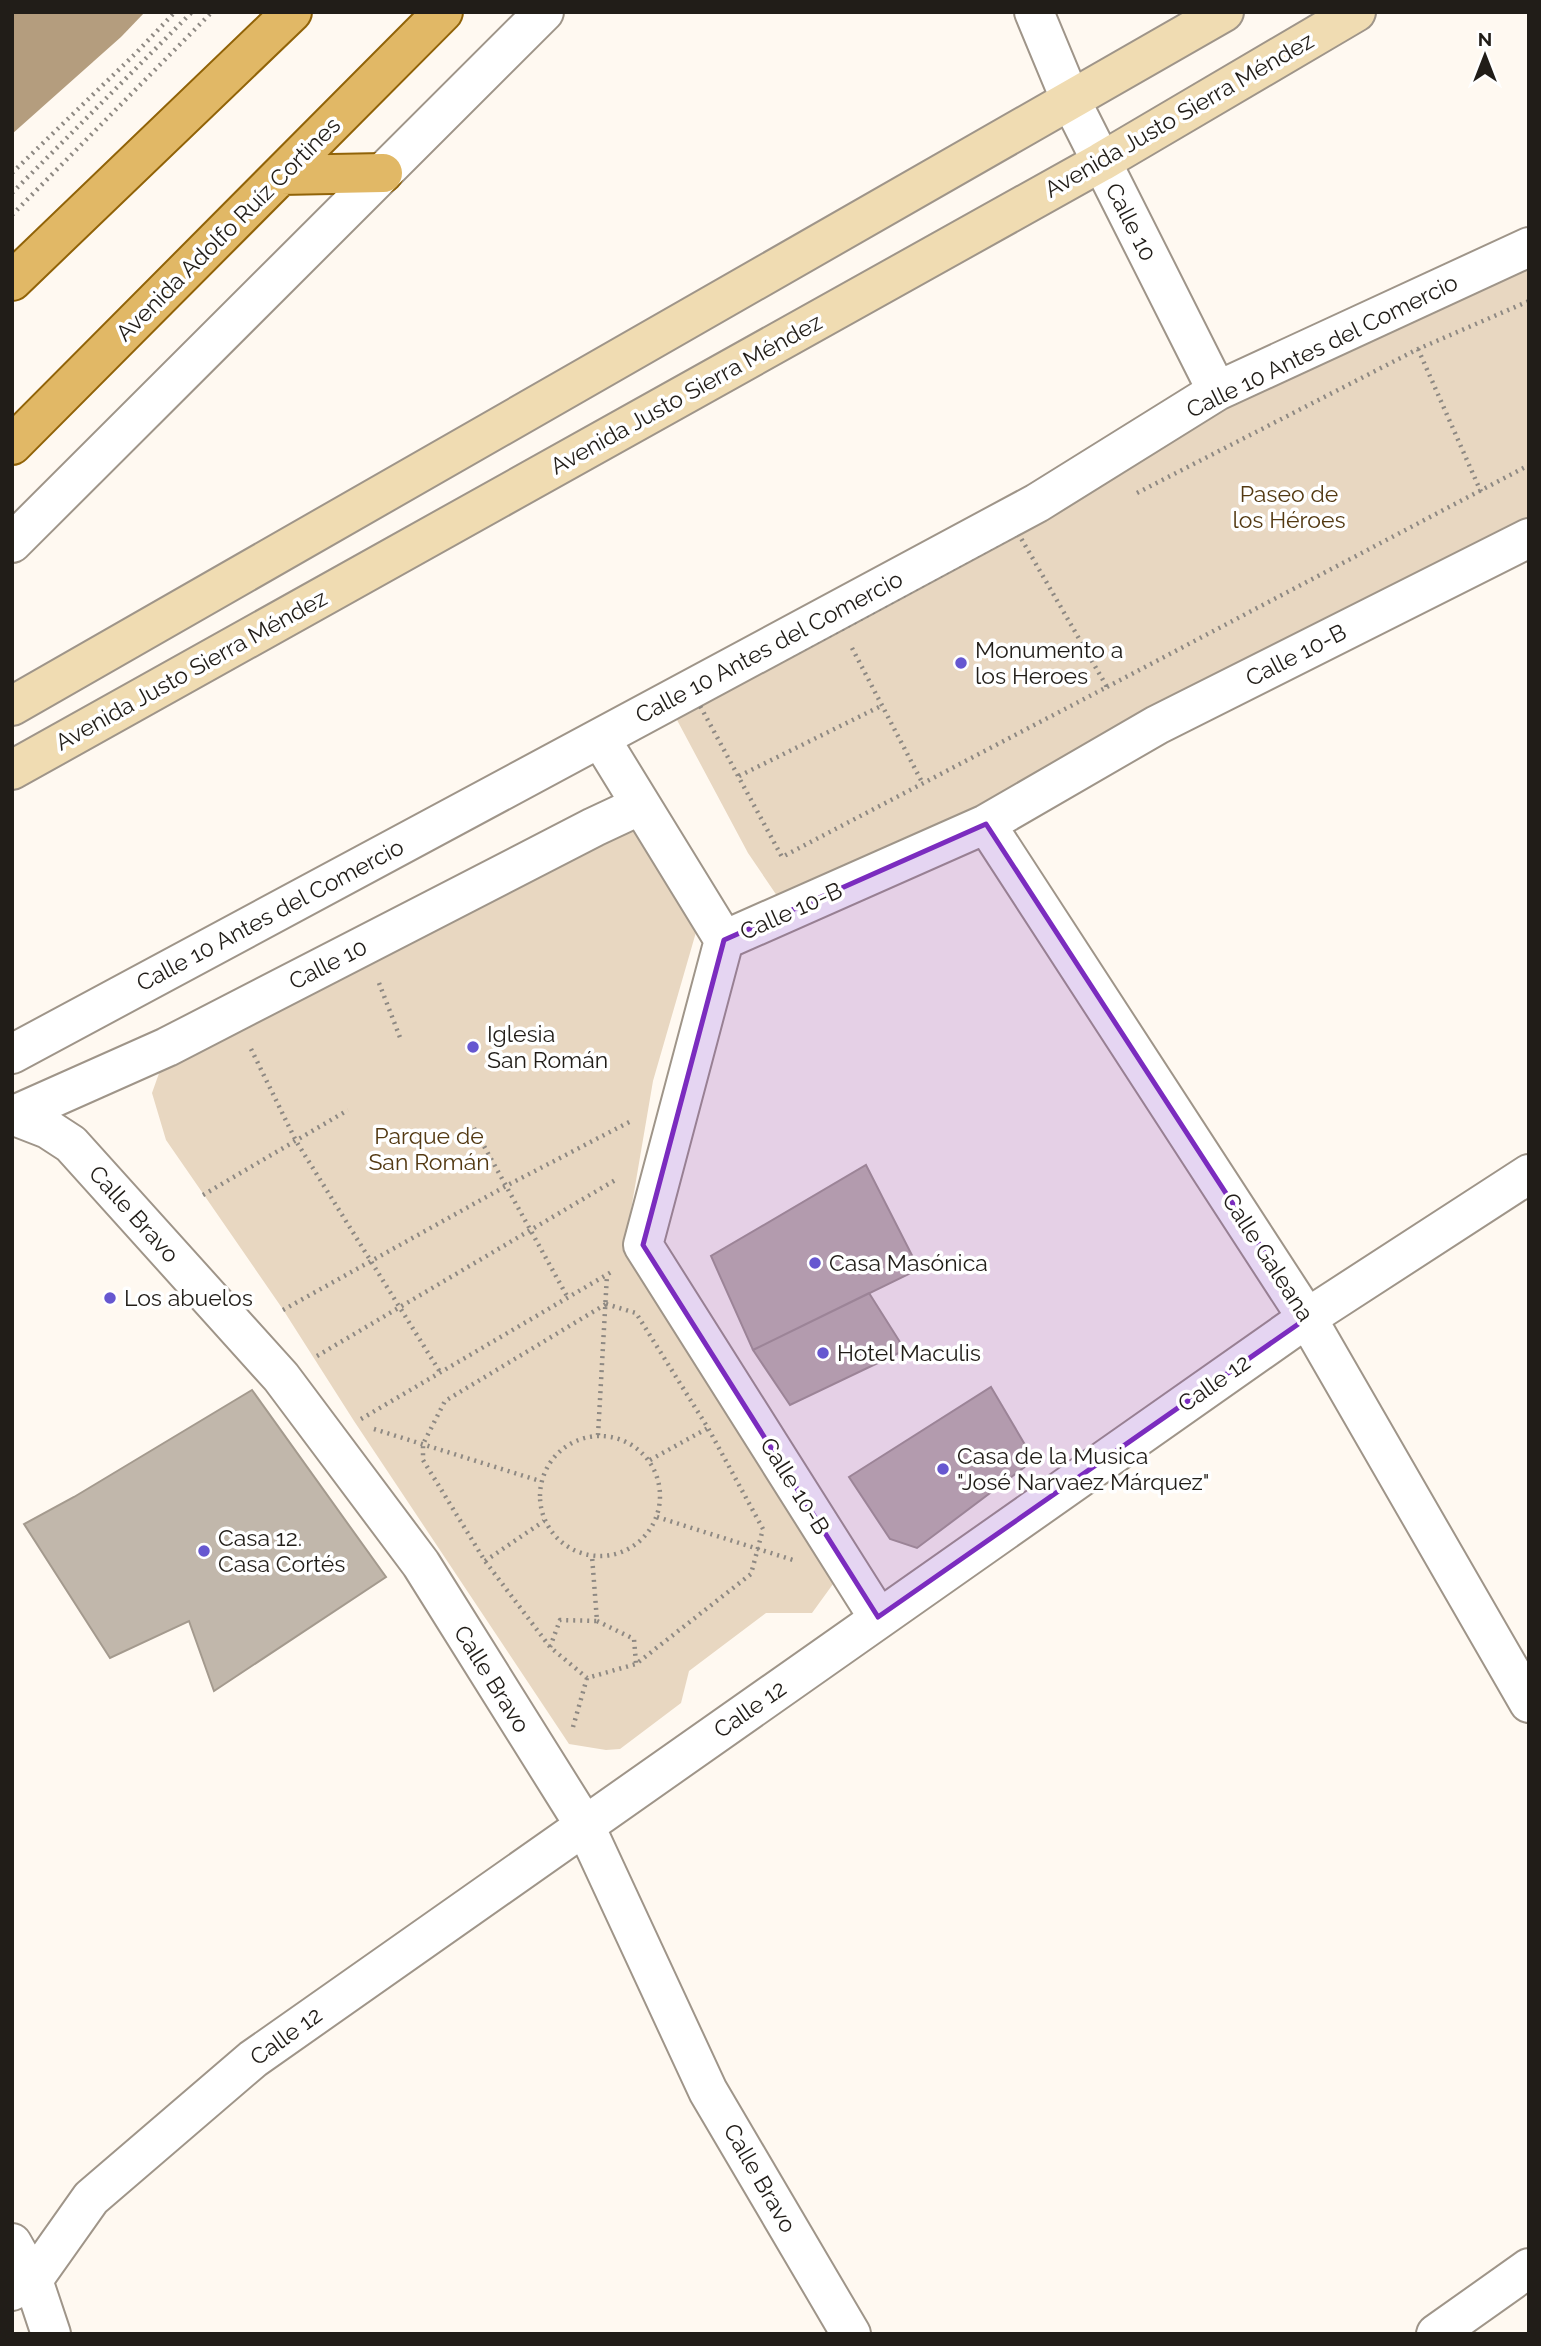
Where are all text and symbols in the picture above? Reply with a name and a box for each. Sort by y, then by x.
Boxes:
north arrow [1450,21,1520,91]
street label: Avenida Justo Sierra Méndez [1039,26,1318,203]
text: N [1478,28,1492,50]
street label: Avenida Adolfo Ruíz Cortines [110,111,345,346]
street label: Calle 10 [1100,178,1163,265]
street label: Calle 10 Antes del Comercio [1182,268,1462,423]
street label: Avenida Justo Sierra Méndez [545,308,826,480]
park label: Paseo de los Héroes [1232,480,1346,533]
street label: Calle 10 Antes del Comercio [631,565,907,729]
street label: Avenida Justo Sierra Méndez [50,584,331,756]
street label: Calle 10-B [1241,618,1351,691]
place label: Monumento a los Heroes [975,636,1123,689]
marker: Monumento a los Heroes [953,655,969,671]
street label: Calle 10 Antes del Comercio [131,832,409,998]
street label: Calle 10-B [735,876,846,945]
street label: Calle 10 [284,933,372,995]
place label: Iglesia San Román [487,1020,608,1073]
marker: Iglesia San Román [465,1039,481,1055]
park label: Parque de San Román [368,1122,490,1175]
street label: Calle Bravo [84,1160,185,1268]
street label: Calle Galeana [1217,1188,1320,1326]
place label: Casa Masónica [829,1249,988,1276]
marker: Casa Masónica [807,1255,823,1271]
place label: Los abuelos [124,1284,253,1311]
marker: Los abuelos [102,1290,118,1306]
place label: Hotel Maculis [837,1339,981,1366]
marker: Hotel Maculis [815,1345,831,1361]
street label: Calle 12 [1172,1348,1255,1417]
street label: Calle 10-B [755,1432,836,1539]
place label: Casa de la Musica "José Narvaez Márquez" [957,1442,1210,1495]
marker: Casa de la Musica "José Narvaez Márquez" [935,1461,951,1477]
place label: Casa 12. Casa Cortés [218,1524,345,1577]
marker: Casa 12. Casa Cortés [196,1543,212,1559]
street label: Calle Bravo [449,1620,536,1737]
street label: Calle 12 [708,1674,791,1743]
street label: Calle 12 [245,2001,327,2071]
street label: Calle Bravo [718,2119,802,2237]

